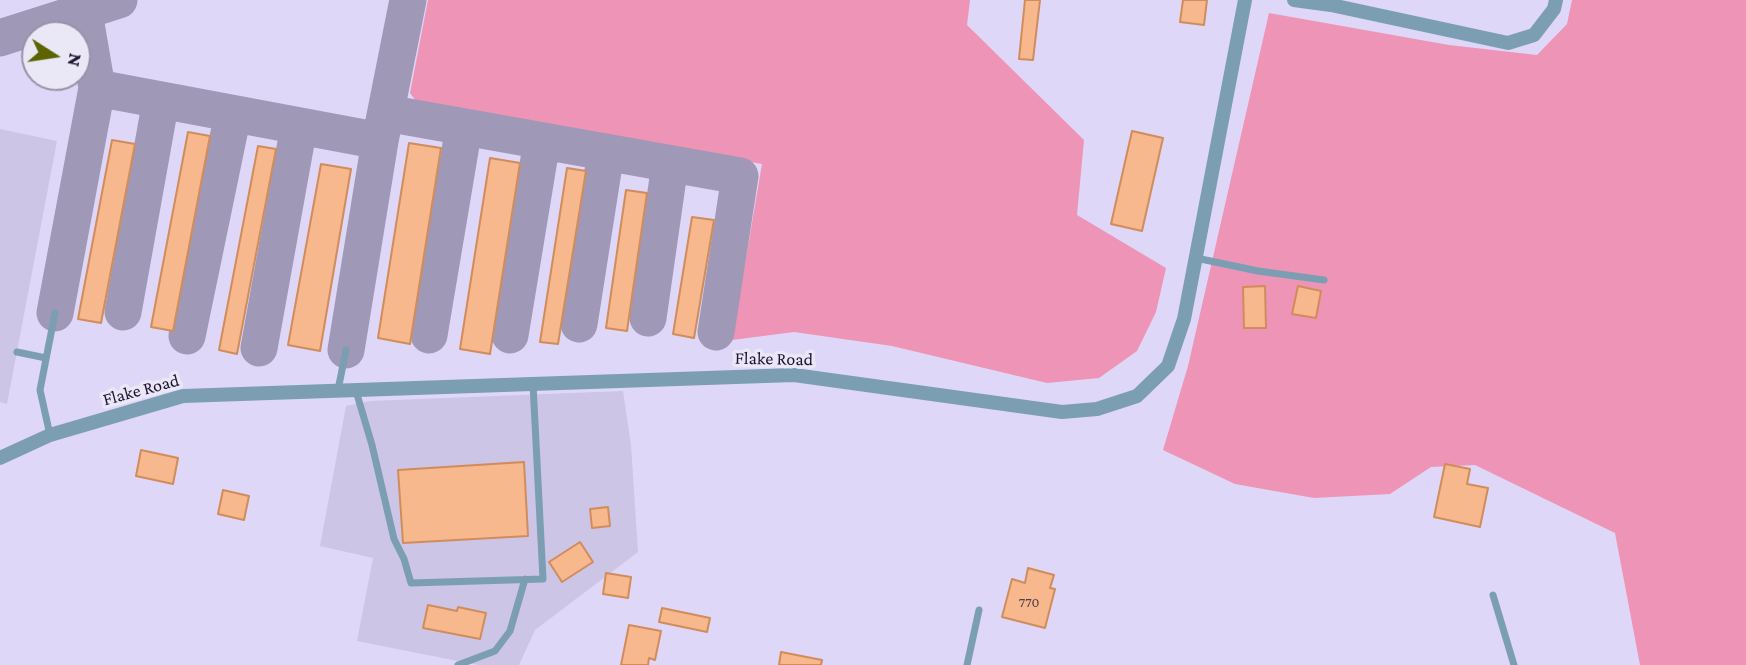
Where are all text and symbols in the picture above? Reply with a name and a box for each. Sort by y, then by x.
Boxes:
north arrow [21,21,91,91]
text: N [63,52,87,69]
street label: Flake Road [735,348,813,370]
street label: Flake Road [100,369,182,411]
house number: 770 [1019,595,1039,611]

